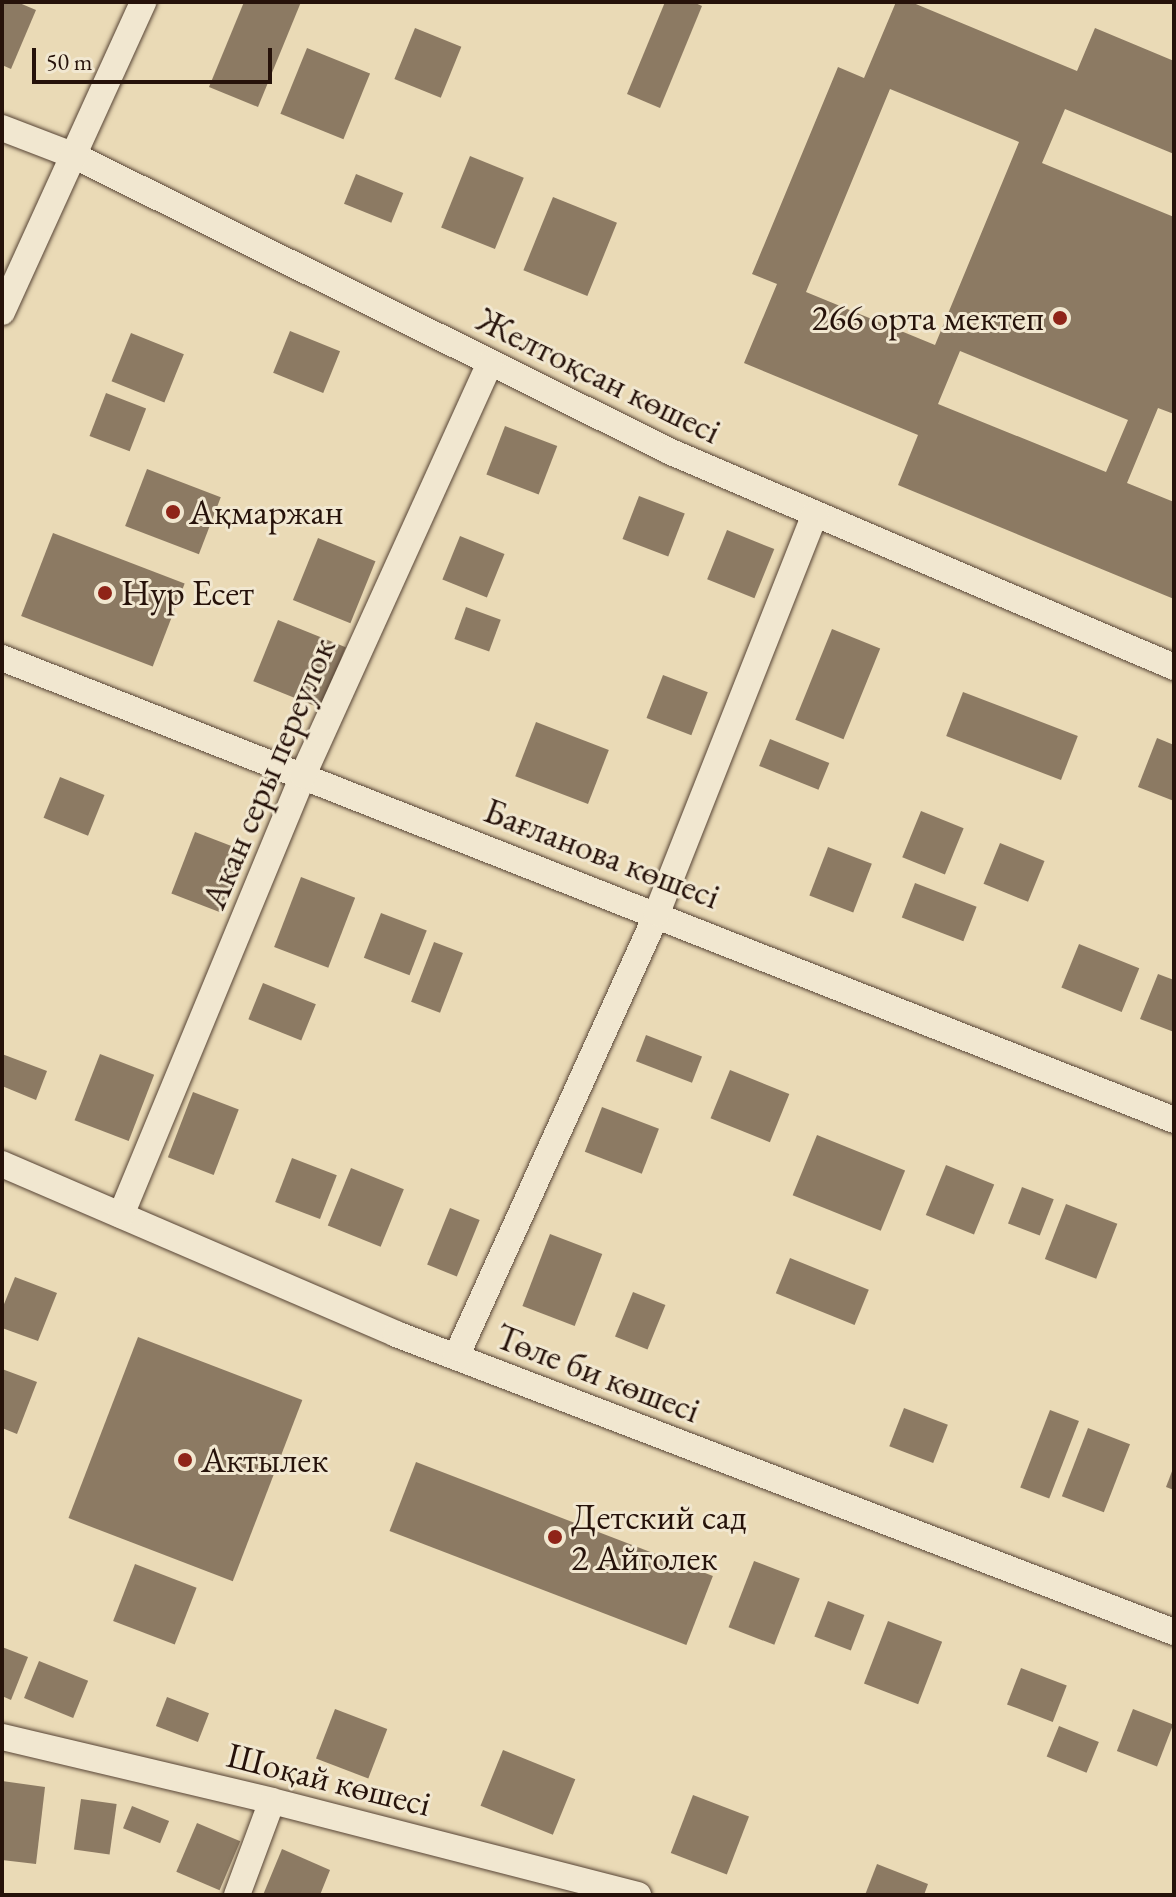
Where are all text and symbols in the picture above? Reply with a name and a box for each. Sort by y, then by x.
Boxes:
scale bar [36,32,276,82]
text: 50 m [46,46,93,77]
place label: 266 орта мектеп [811,296,1044,340]
street label: Желтоқсан көшесі [470,297,728,453]
marker: 266 орта мектеп [1051,309,1069,327]
place label: Ақмаржан [189,490,344,534]
marker: Ақмаржан [164,503,182,521]
place label: Нур Есет [121,571,254,615]
marker: Нур Есет [96,584,114,602]
street label: Акан серы переулок [191,631,345,915]
street label: Бағланова көшесі [478,788,726,918]
street label: Төле би көшесі [490,1314,706,1432]
place label: Актылек [201,1438,328,1482]
marker: Актылек [176,1451,194,1469]
place label: Детский сад 2 Айголек [571,1494,747,1579]
marker: Детский сад 2 Айголек [546,1528,564,1546]
street label: Шоқай көшесі [223,1733,435,1825]

